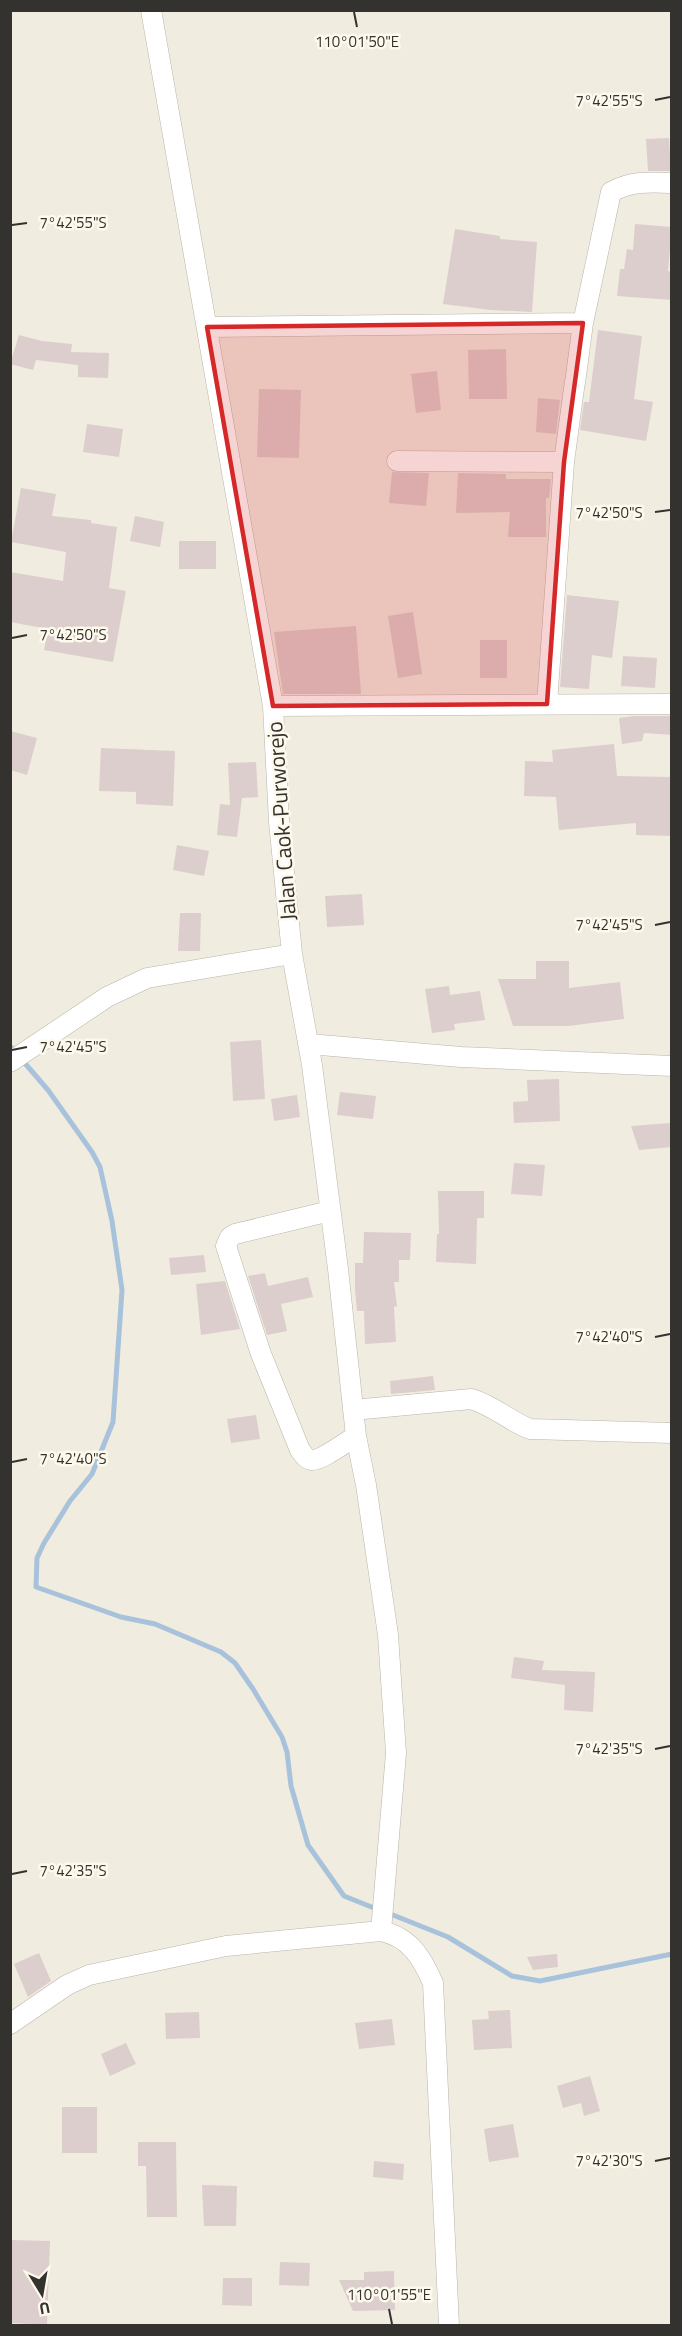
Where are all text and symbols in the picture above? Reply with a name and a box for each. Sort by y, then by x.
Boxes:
text: 110°01'50"E [315,30,399,53]
text: 7°42'55"S [575,89,643,112]
text: 7°42'55"S [39,211,107,234]
text: 7°42'50"S [575,501,643,524]
text: 7°42'50"S [39,623,107,646]
street label: Jalan Caok-Purworejo [257,720,305,922]
text: 7°42'45"S [575,913,643,936]
text: 7°42'45"S [39,1035,107,1058]
text: 7°42'40"S [575,1325,643,1348]
text: 7°42'40"S [39,1447,107,1470]
text: 7°42'35"S [575,1737,643,1760]
text: 7°42'35"S [39,1859,107,1882]
text: 7°42'30"S [575,2149,643,2172]
north arrow [12,2264,72,2324]
text: 110°01'55"E [347,2283,431,2306]
text: U [37,2296,52,2322]

